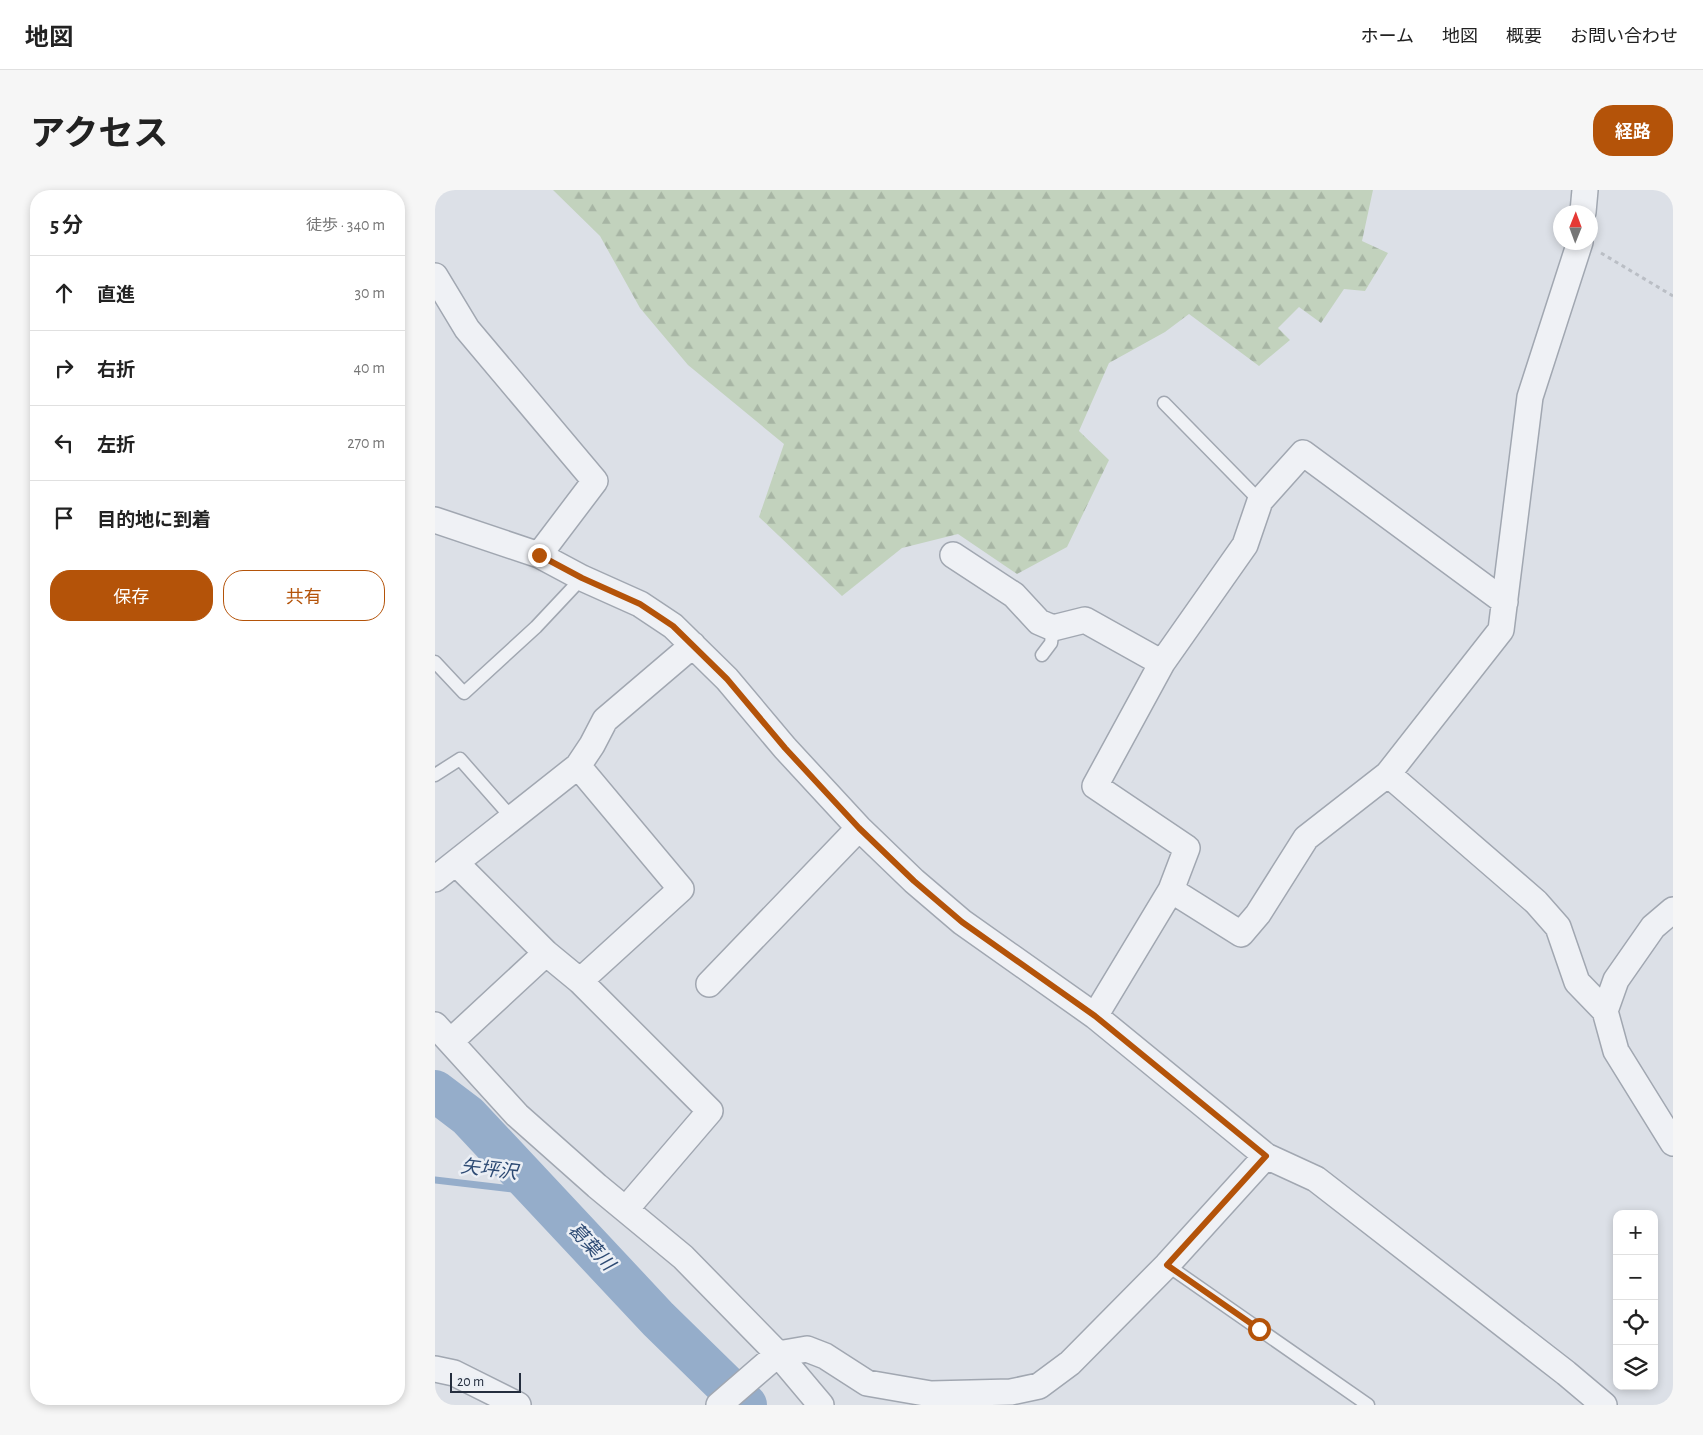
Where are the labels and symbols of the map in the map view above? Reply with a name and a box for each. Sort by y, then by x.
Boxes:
north arrow [1553,205,1598,250]
route end [528,544,551,567]
water label: 矢坪沢 [460,1155,522,1183]
water label: 葛葉川 [565,1219,619,1276]
route start [1248,1318,1271,1341]
scale bar [450,1370,521,1393]

